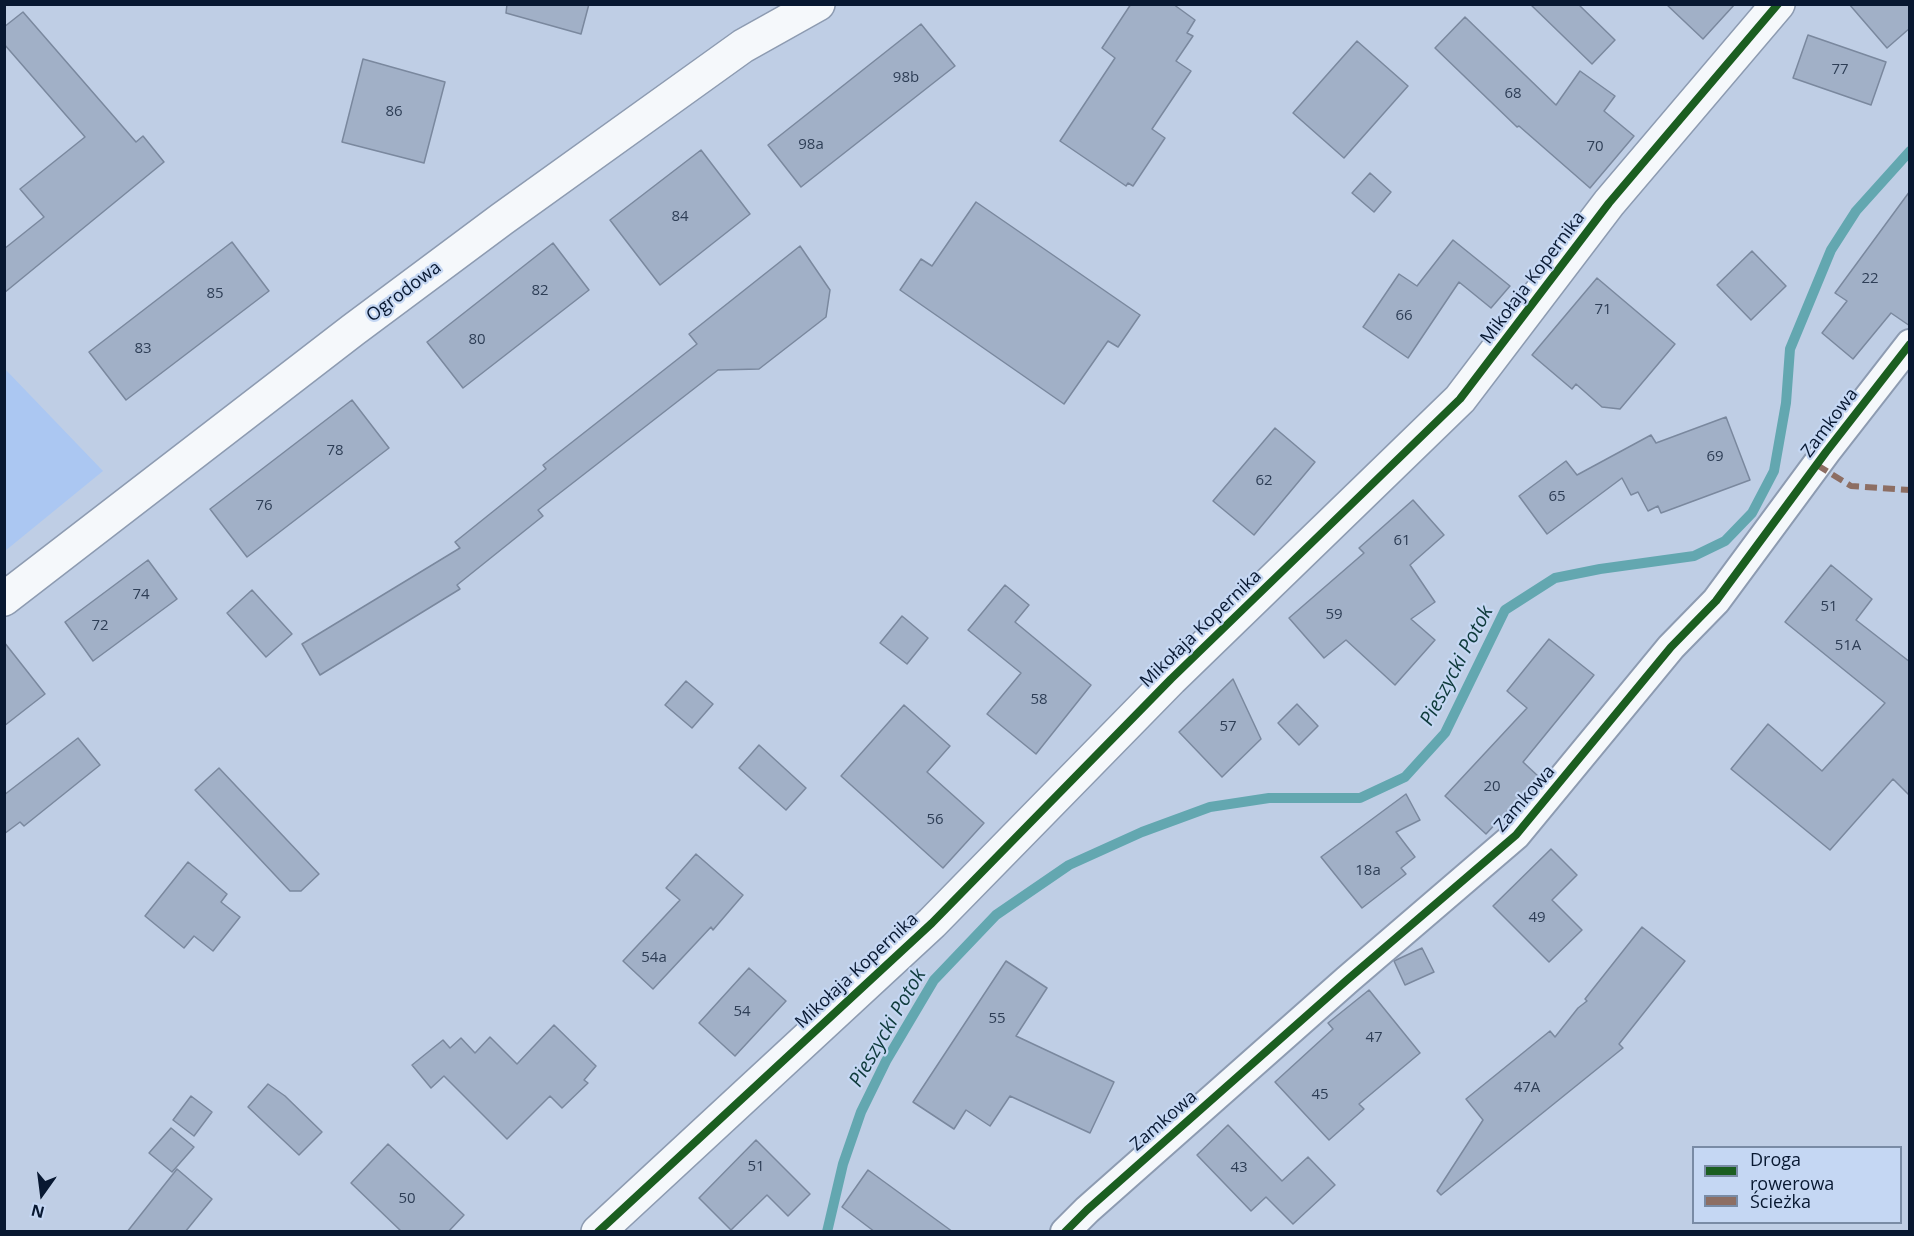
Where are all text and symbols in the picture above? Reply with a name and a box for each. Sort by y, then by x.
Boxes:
house number: 77 [1831,61,1849,79]
house number: 98b [893,69,919,87]
house number: 68 [1504,85,1522,103]
house number: 86 [385,103,403,121]
house number: 98a [798,136,824,154]
house number: 70 [1586,138,1604,156]
house number: 84 [671,208,689,226]
street label: Mikołaja Kopernika [1476,208,1590,348]
street label: Ogrodowa [362,257,446,327]
house number: 22 [1861,270,1879,288]
house number: 82 [531,282,549,300]
house number: 85 [206,285,224,303]
house number: 71 [1594,301,1612,319]
house number: 66 [1395,307,1413,325]
house number: 80 [468,331,486,349]
house number: 83 [134,340,152,358]
street label: Zamkowa [1797,384,1863,462]
house number: 78 [326,442,344,460]
house number: 69 [1706,448,1724,466]
house number: 62 [1255,472,1273,490]
house number: 65 [1548,488,1566,506]
house number: 76 [255,497,273,515]
house number: 61 [1393,532,1411,550]
street label: Mikołaja Kopernika [1136,566,1266,692]
house number: 74 [132,586,150,604]
house number: 51 [1820,598,1838,616]
water label: Pieszycki Potok [1415,602,1499,730]
house number: 59 [1325,606,1343,624]
house number: 72 [91,617,109,635]
house number: 51A [1835,637,1861,655]
house number: 58 [1030,691,1048,709]
house number: 57 [1219,718,1237,736]
street label: Zamkowa [1490,761,1560,837]
house number: 20 [1483,778,1501,796]
house number: 56 [926,811,944,829]
house number: 18a [1355,862,1381,880]
street label: Mikołaja Kopernika [791,908,923,1034]
house number: 49 [1528,909,1546,927]
house number: 54a [641,949,667,967]
water label: Pieszycki Potok [845,965,931,1091]
house number: 54 [733,1003,751,1021]
house number: 55 [988,1010,1006,1028]
house number: 47 [1365,1029,1383,1047]
house number: 47A [1514,1079,1540,1097]
street label: Zamkowa [1126,1086,1202,1156]
house number: 45 [1311,1086,1329,1104]
legend [1692,1146,1902,1224]
text: Droga rowerowa [1750,1147,1834,1195]
house number: 51 [747,1158,765,1176]
house number: 43 [1230,1159,1248,1177]
north arrow [12,1164,72,1224]
text: Ścieżka [1750,1189,1811,1213]
house number: 50 [398,1190,416,1208]
text: N [29,1199,47,1224]

